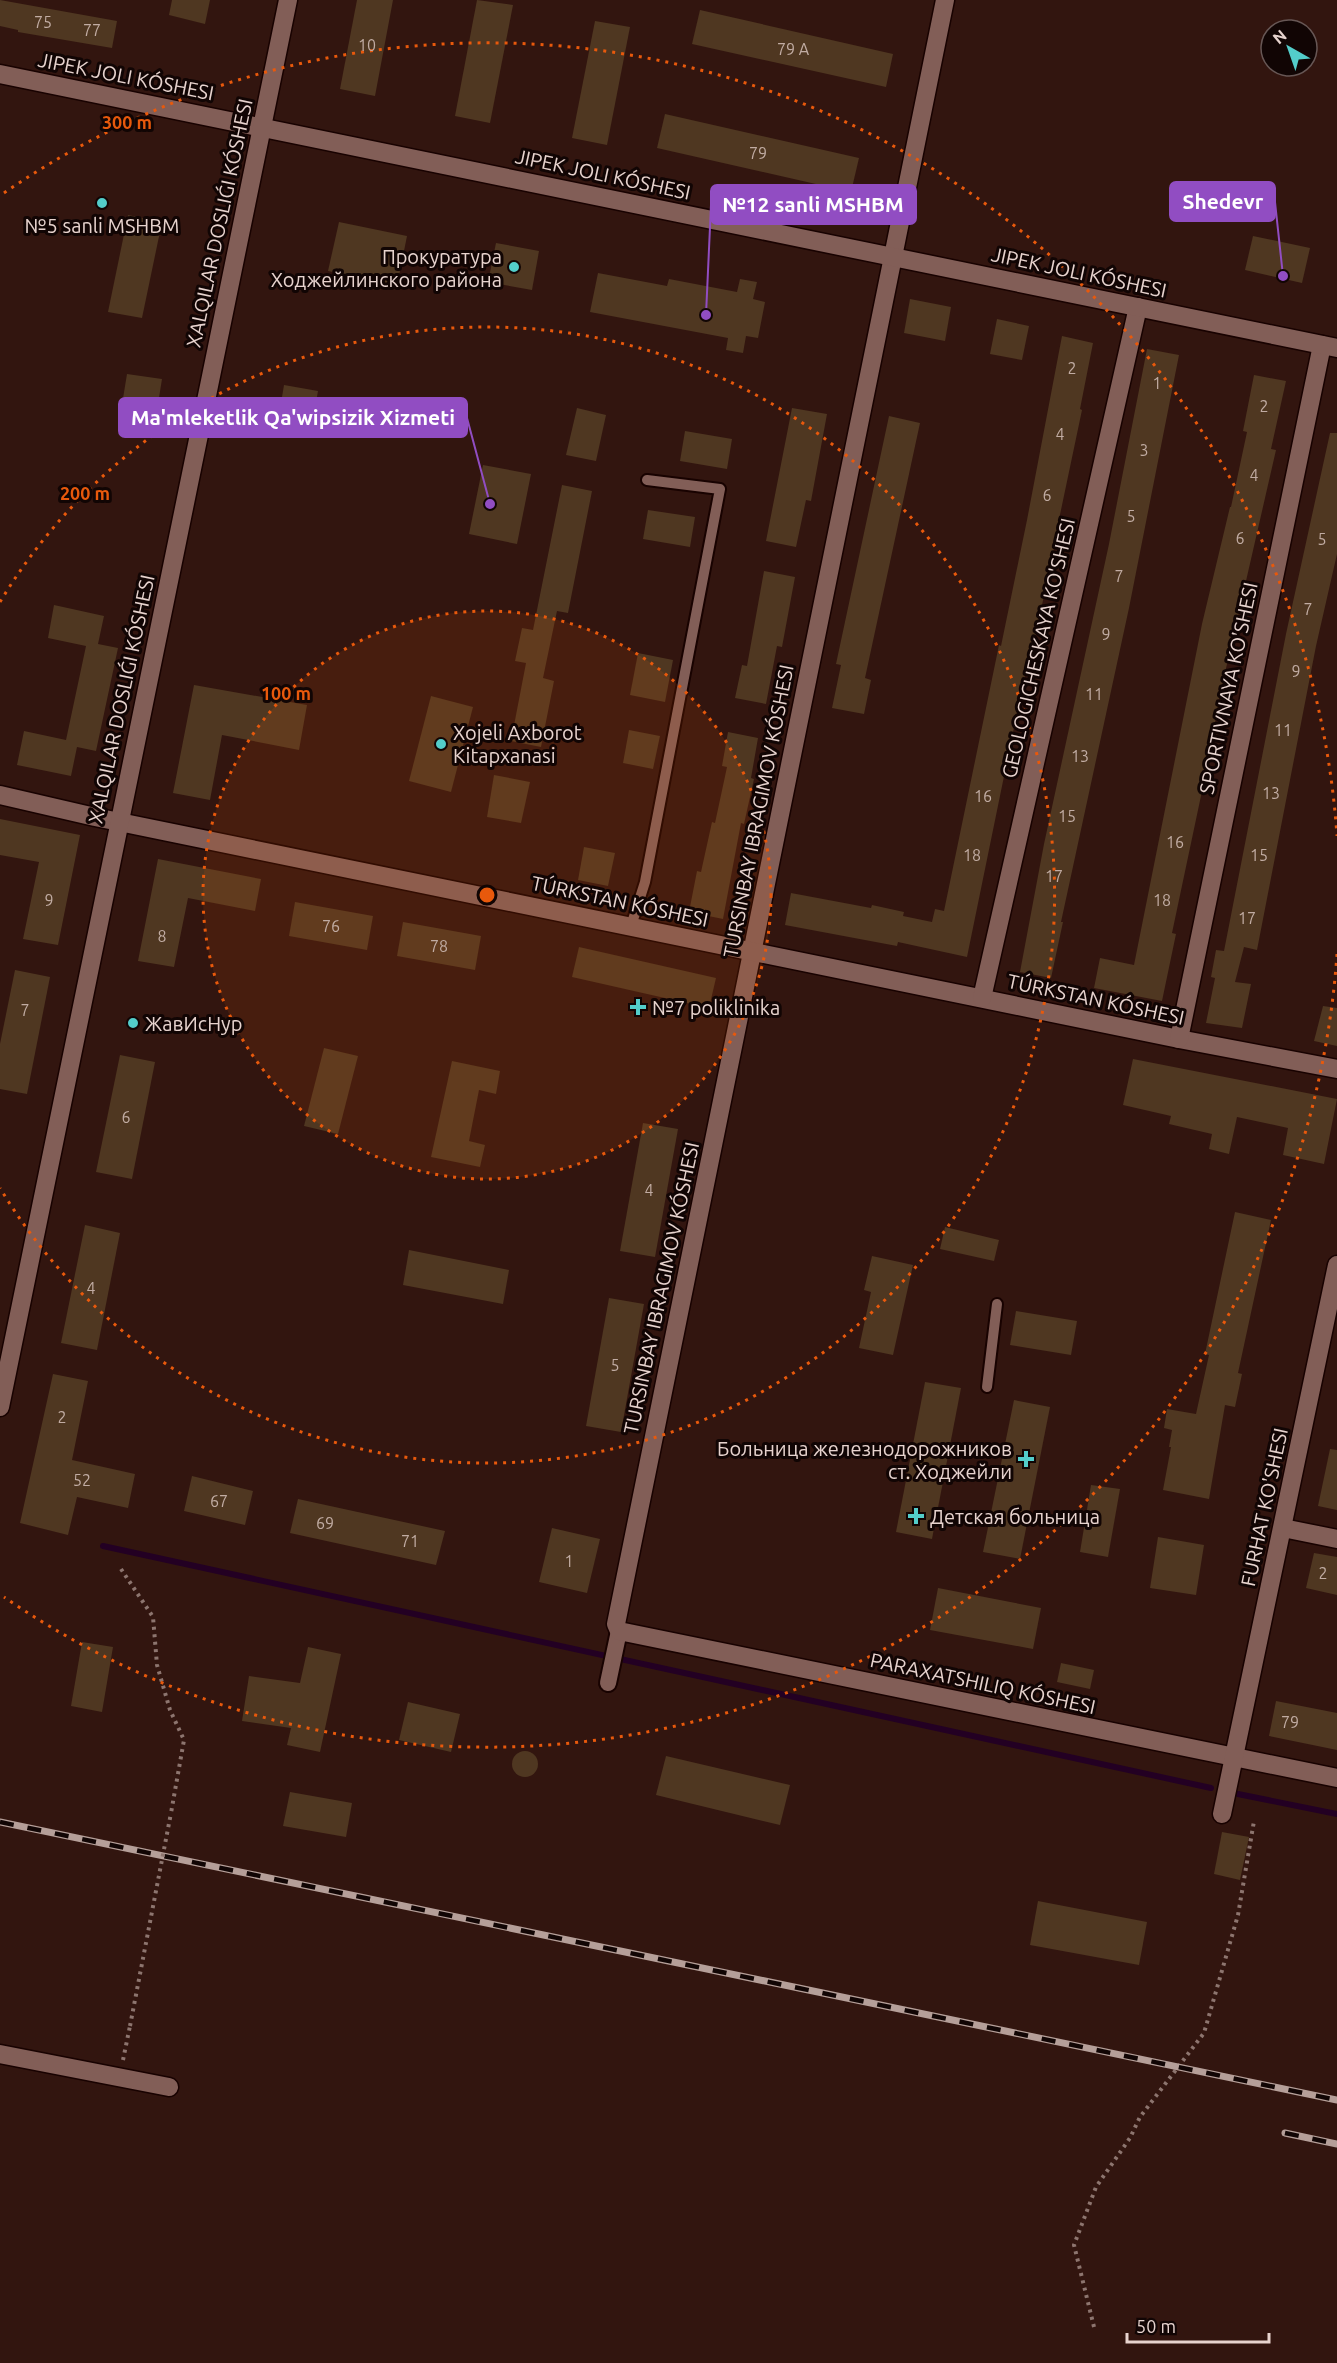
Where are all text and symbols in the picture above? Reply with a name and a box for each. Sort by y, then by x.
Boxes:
house number: 75 [34,13,52,31]
north arrow [1259,18,1319,78]
house number: 77 [83,21,101,39]
text: N [1269,26,1290,47]
house number: 10 [358,36,376,54]
house number: 79 А [777,40,810,58]
street label: JIPEK JOLI KÓSHESI [36,48,216,104]
street label: XALQILAR DOSLIǴI KÓSHESI [181,97,257,349]
text: 300 m [102,112,152,132]
street label: JIPEK JOLI KÓSHESI [513,144,693,204]
house number: 79 [749,144,767,162]
callout: Shedevr [1170,182,1275,221]
callout: №12 sanli MSHBM [711,185,916,224]
text: Shedevr [1183,189,1264,213]
text: №12 sanli MSHBM [722,192,904,216]
marker: №5 sanli MSHBM [95,196,109,210]
place label: №5 sanli MSHBM [25,214,179,237]
street label: JIPEK JOLI KÓSHESI [989,242,1169,302]
place label: Прокуратура Ходжейлинского района [271,245,502,291]
marker: Прокуратура Ходжейлинского района [507,260,521,274]
house number: 2 [1067,359,1077,377]
house number: 1 [1152,374,1162,392]
house number: 2 [1259,397,1269,415]
callout: Ma'mleketlik Qa'wipsizik Xizmeti [119,398,467,437]
text: Ma'mleketlik Qa'wipsizik Xizmeti [131,405,455,429]
house number: 4 [1055,425,1065,443]
house number: 3 [1139,441,1149,459]
house number: 4 [1249,466,1259,484]
text: 200 m [60,483,110,503]
house number: 6 [1042,486,1052,504]
house number: 5 [1126,507,1136,525]
street label: GEOLOGICHESKAYA KO'SHESI [997,516,1079,780]
house number: 6 [1235,529,1245,547]
house number: 5 [1317,530,1327,548]
house number: 7 [1114,567,1124,585]
street label: XALQILAR DOSLIǴI KÓSHESI [83,573,159,825]
street label: SPORTIVNAYA KO'SHESI [1194,580,1262,796]
house number: 7 [1303,600,1313,618]
house number: 9 [1101,625,1111,643]
house number: 9 [1291,662,1301,680]
street label: TURSINBAY IBRAGIMOV KÓSHESI [718,663,798,959]
text: 100 m [261,683,311,703]
house number: 11 [1085,685,1103,703]
place label: Xojeli Axborot Kitapxanasi [453,721,582,767]
house number: 11 [1274,721,1292,739]
marker: Xojeli Axborot Kitapxanasi [434,737,448,751]
house number: 13 [1071,747,1089,765]
house number: 13 [1262,784,1280,802]
house number: 16 [974,787,992,805]
house number: 15 [1058,807,1076,825]
house number: 16 [1166,833,1184,851]
house number: 18 [963,846,981,864]
house number: 15 [1250,846,1268,864]
house number: 17 [1045,867,1063,885]
street label: TÚRKSTAN KÓSHESI [530,871,710,931]
centre of rings [477,885,497,905]
house number: 9 [44,891,54,909]
house number: 18 [1153,891,1171,909]
house number: 17 [1238,909,1256,927]
house number: 76 [322,917,340,935]
house number: 8 [157,927,167,945]
house number: 78 [430,937,448,955]
street label: TÚRKSTAN KÓSHESI [1006,969,1186,1029]
place label: №7 poliklinika [652,996,780,1019]
marker: №7 poliklinika [629,998,647,1016]
house number: 7 [20,1001,30,1019]
place label: ЖавИсНур [145,1012,242,1035]
marker: ЖавИсНур [126,1016,140,1030]
house number: 6 [121,1108,131,1126]
street label: TURSINBAY IBRAGIMOV KÓSHESI [619,1140,703,1436]
house number: 4 [644,1181,654,1199]
house number: 4 [86,1279,96,1297]
house number: 5 [610,1356,620,1374]
house number: 2 [57,1408,67,1426]
street label: FURHAT KO'SHESI [1236,1426,1292,1588]
place label: Больница железнодорожников ст. Ходжейли [717,1437,1012,1483]
marker: Больница железнодорожников ст. Ходжейли [1017,1450,1035,1468]
house number: 52 [73,1471,91,1489]
house number: 67 [210,1492,228,1510]
place label: Детская больница [930,1505,1100,1528]
marker: Детская больница [907,1507,925,1525]
house number: 69 [316,1514,334,1532]
house number: 71 [401,1532,419,1550]
house number: 1 [564,1552,574,1570]
house number: 2 [1318,1564,1328,1582]
street label: PARAXATSHILIQ KÓSHESI [868,1648,1098,1718]
house number: 79 [1281,1713,1299,1731]
scale bar [1127,2306,1270,2344]
text: 50 m [1136,2316,1176,2336]

